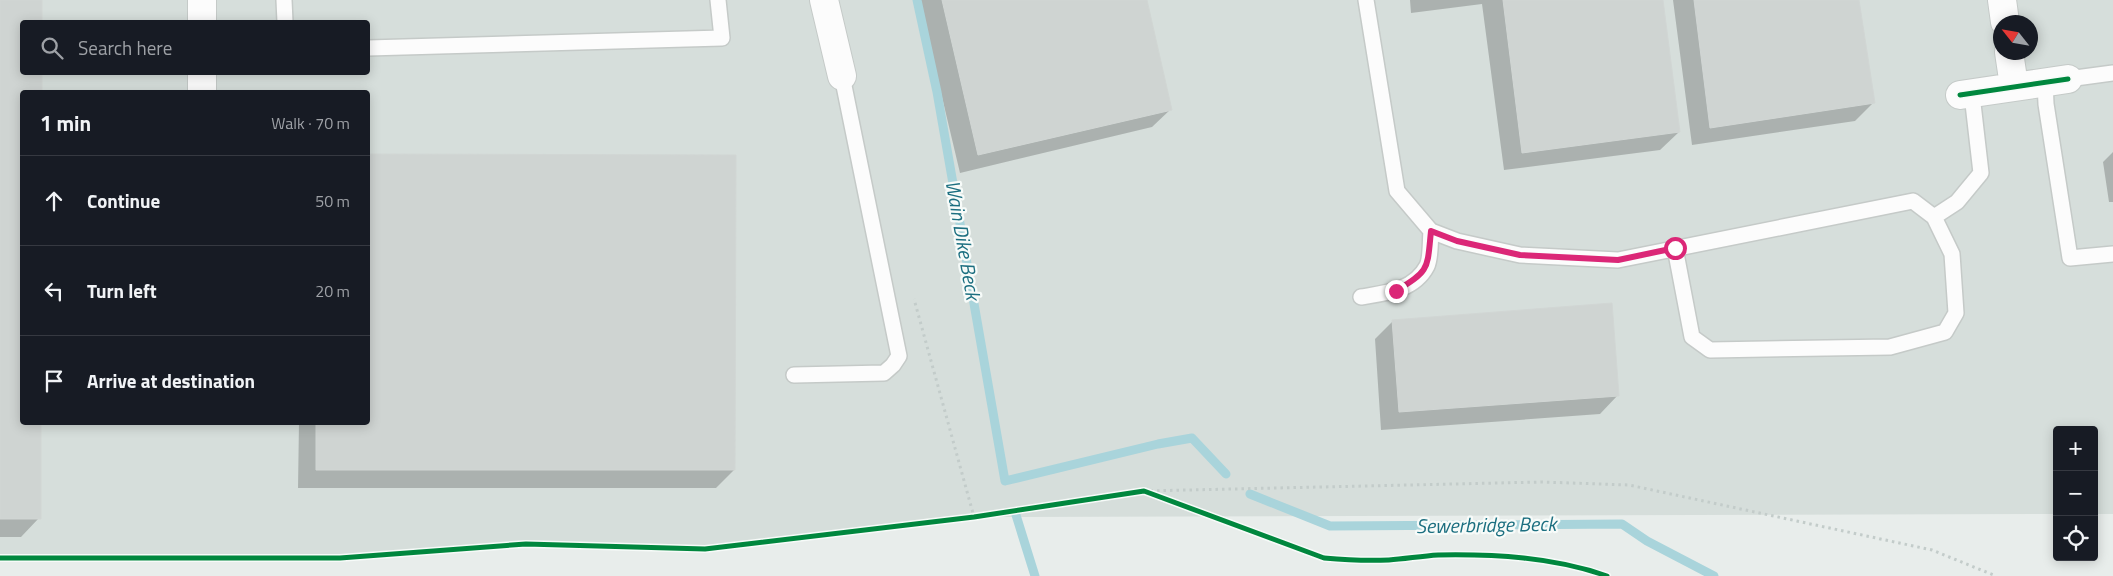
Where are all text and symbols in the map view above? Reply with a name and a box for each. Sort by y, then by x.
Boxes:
north arrow [1993,15,2038,60]
search box [20,20,370,75]
text: Search here [78,33,172,62]
icon: search [38,34,66,62]
text: 1 min [40,107,91,139]
text: Walk · 70 m [271,111,350,135]
water label: Wain Dike Beck [938,178,990,304]
text: Continue [87,186,160,215]
icon: ahead [40,187,68,215]
text: 50 m [315,189,350,213]
route start [1664,237,1687,260]
text: Turn left [87,276,157,305]
icon: left [40,277,68,305]
text: 20 m [315,279,350,303]
route end [1385,280,1408,303]
text: Arrive at destination [87,366,255,395]
icon: arrive [40,367,68,395]
map controls [2053,426,2098,561]
button: + [2053,426,2098,471]
button: − [2053,471,2098,516]
water label: Sewerbridge Beck [1416,508,1559,541]
button: locate [2053,516,2098,561]

